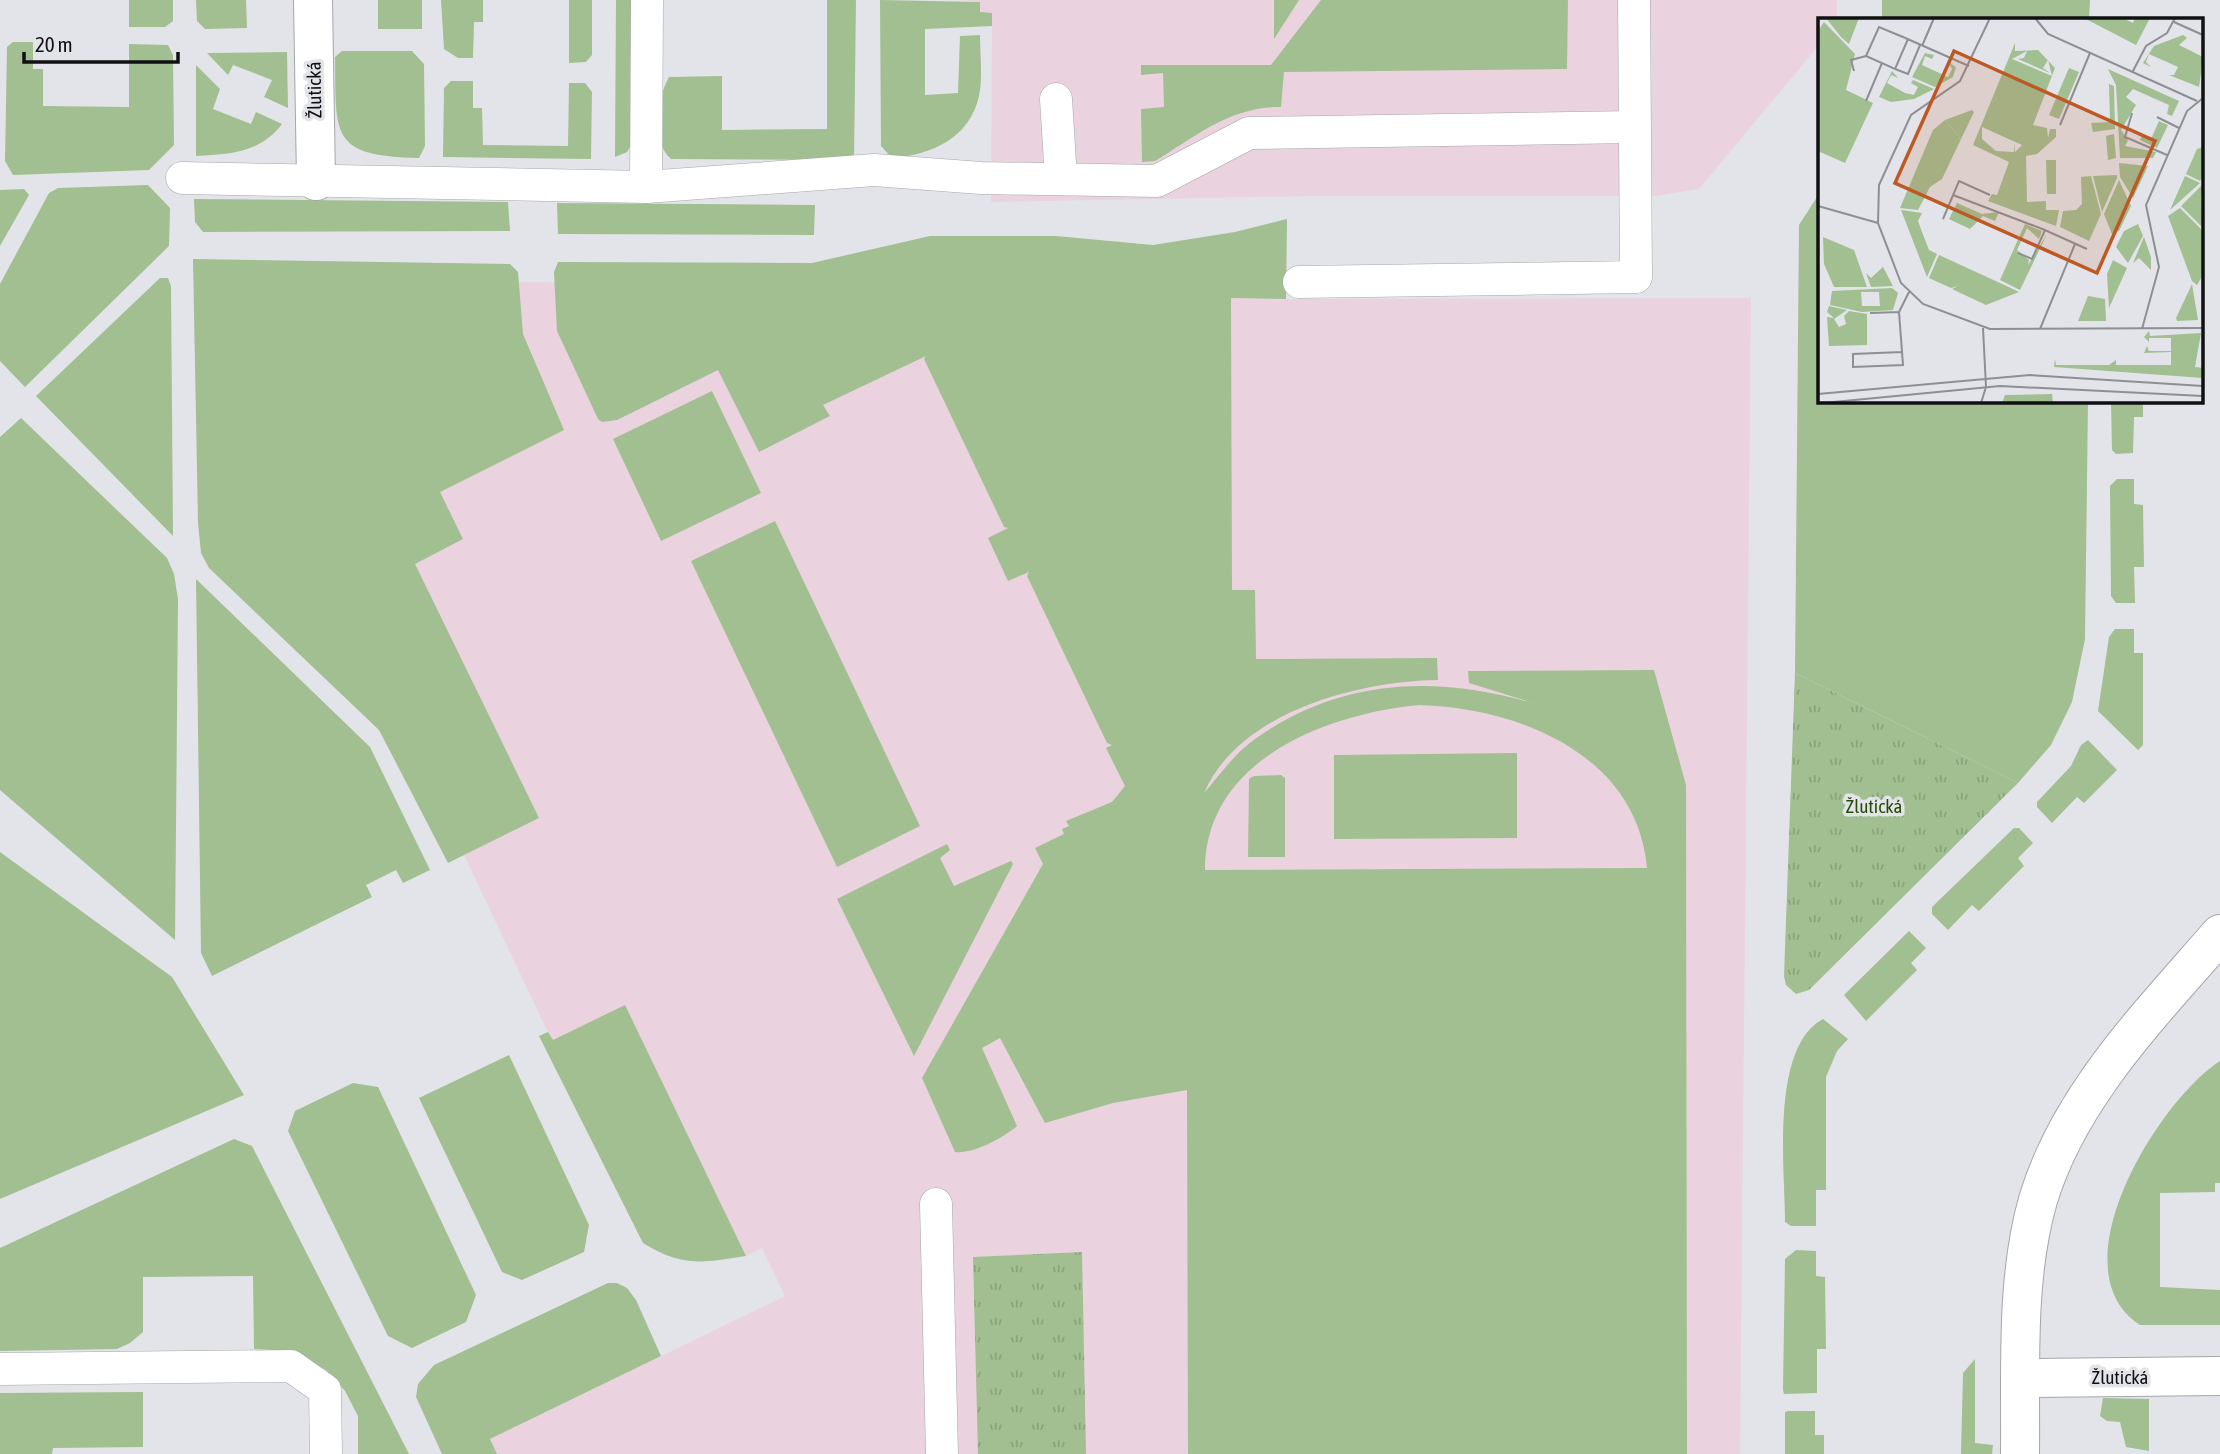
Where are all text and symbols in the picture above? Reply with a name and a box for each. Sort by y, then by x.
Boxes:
inset map [1818,18,2202,402]
scale bar [24,21,178,65]
text: 20 m [35,32,73,56]
street label: Žlutická [303,61,325,119]
park label: Žlutická [1846,795,1902,817]
street label: Žlutická [2092,1366,2148,1388]

